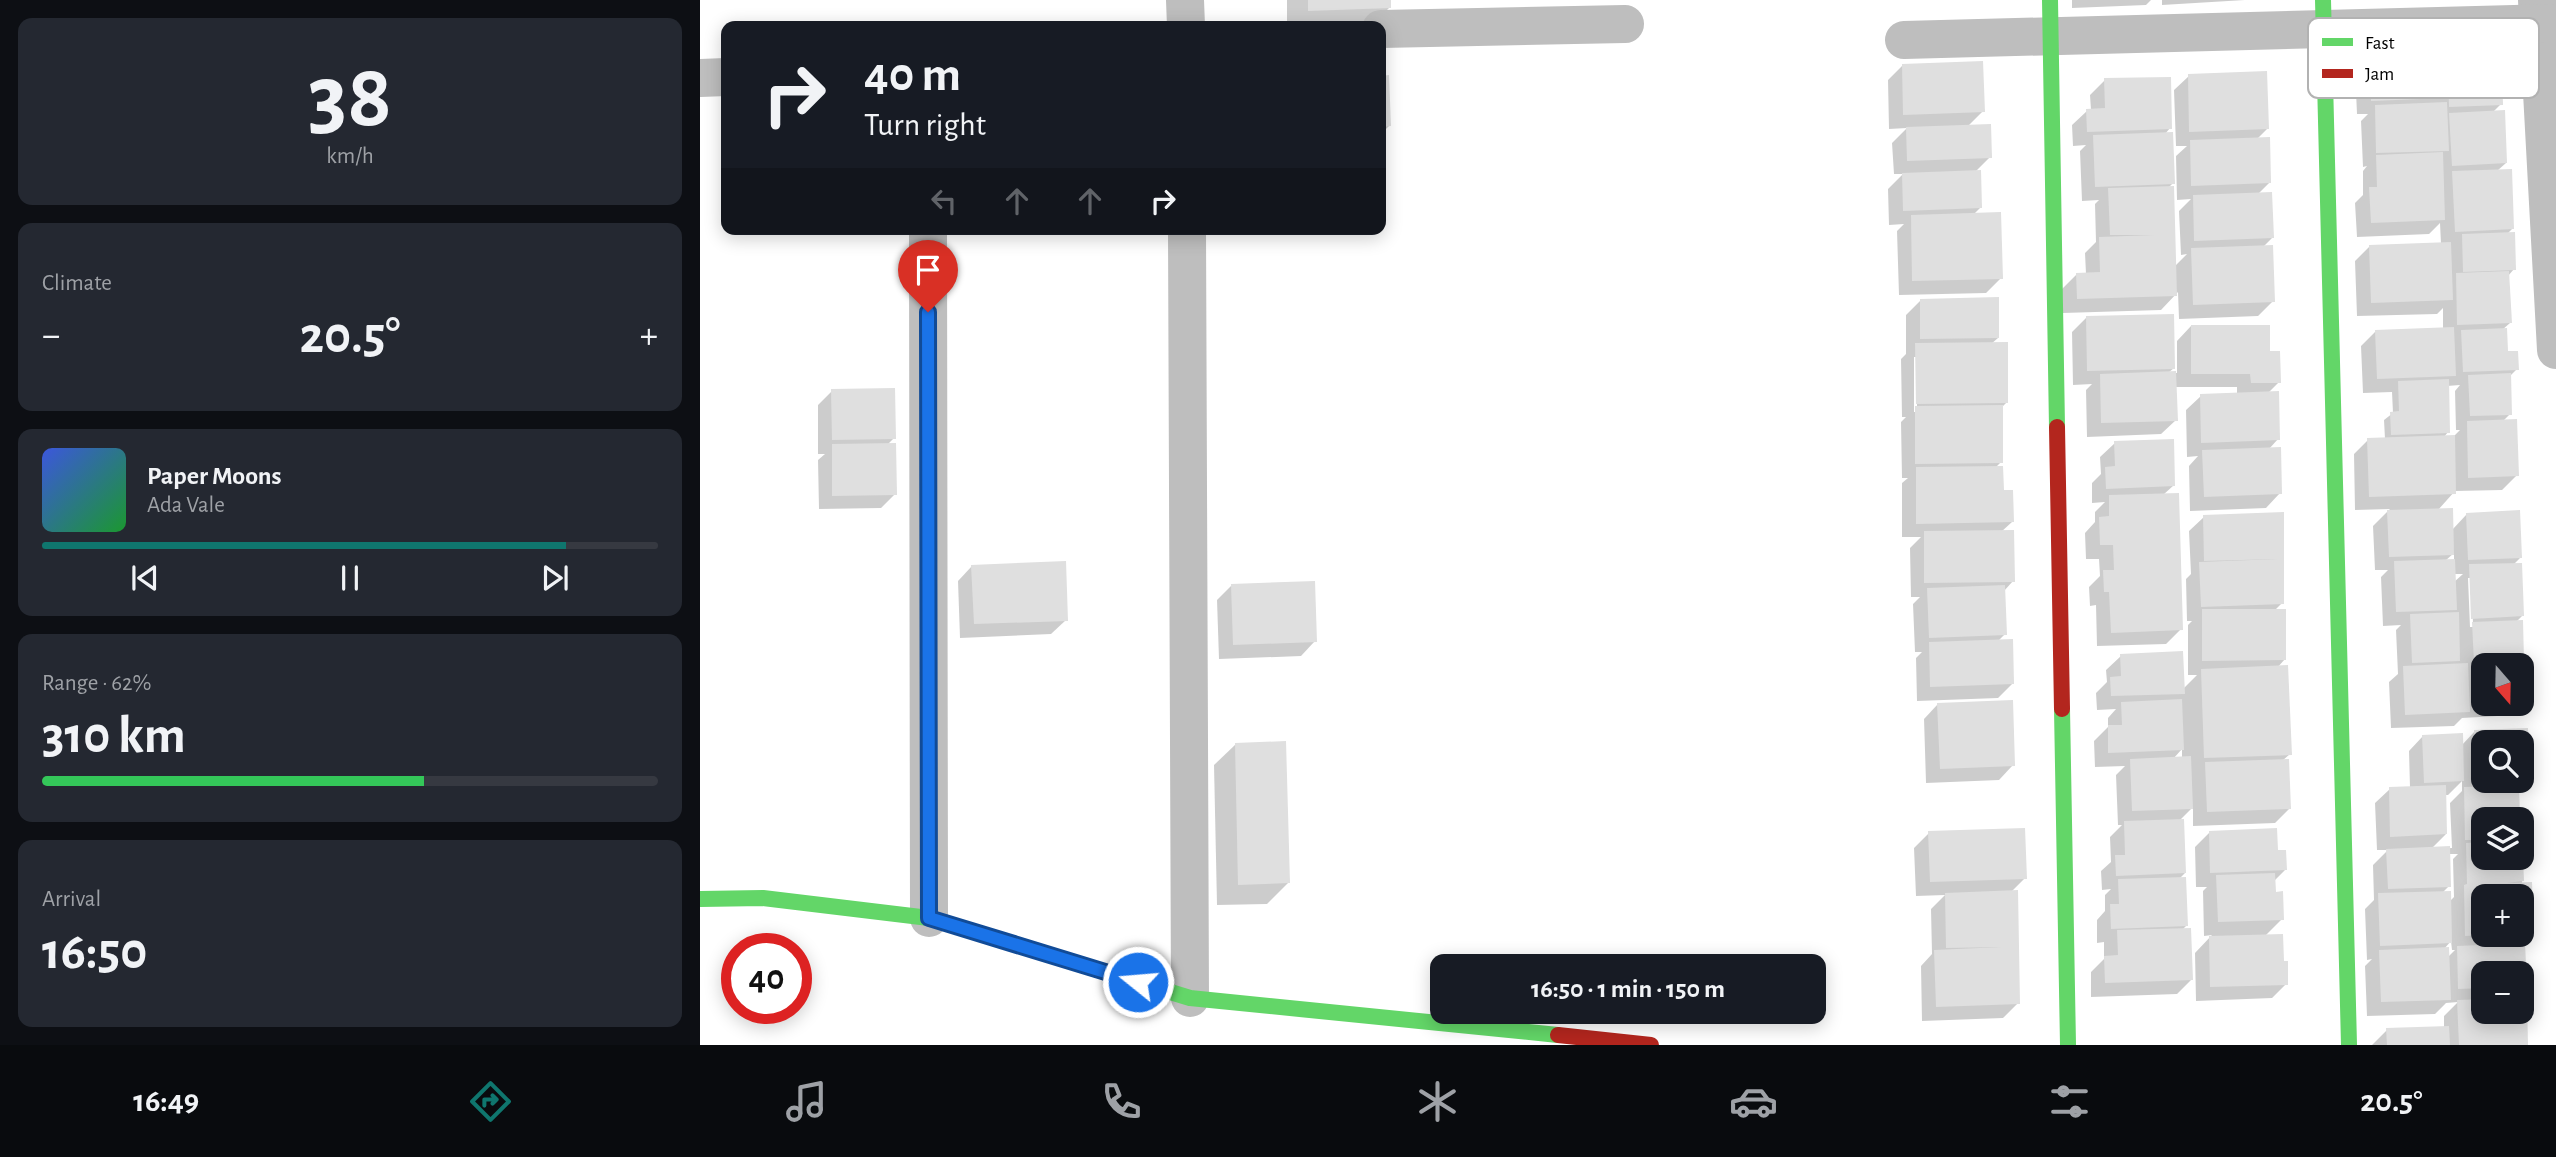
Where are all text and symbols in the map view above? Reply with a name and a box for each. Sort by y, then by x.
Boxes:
legend [2308,18,2539,98]
text: Fast [2365,34,2395,53]
icon: right [749,49,840,140]
text: 40 m [864,51,961,100]
text: 38 [308,52,392,143]
text: Jam [2365,65,2394,84]
text: Turn right [864,109,986,141]
text: km/h [326,145,374,168]
icon: left [925,182,963,220]
icon: ahead [998,182,1036,220]
icon: ahead [1071,182,1109,220]
icon: right [1144,182,1182,220]
pin [898,240,958,312]
icon: arrive [909,251,947,289]
text: Climate [42,272,112,295]
text: 20.5° [299,310,401,362]
text: − [42,317,60,355]
text: + [640,317,658,355]
text: Paper Moons [147,463,282,489]
text: Ada Vale [147,494,225,517]
icon: previous [126,559,164,597]
icon: pause [331,559,369,597]
icon: next [536,559,574,597]
north arrow [2471,653,2534,716]
map controls [2471,653,2534,1024]
text: Range · 62% [42,672,151,695]
text: 310 km [42,710,186,762]
button: search [2471,730,2534,793]
button: layers [2471,807,2534,870]
button: + [2471,884,2534,947]
text: Arrival [42,888,101,911]
text: 16:50 [42,926,147,978]
speed limit sign: 40 [721,933,812,1024]
position arrow [1101,945,1175,1019]
button: − [2471,961,2534,1024]
text: 16:50 · 1 min · 150 m [1531,976,1725,1002]
icon: directions [466,1077,515,1126]
icon: music [782,1077,831,1126]
icon: phone [1097,1077,1146,1126]
icon: climate [1413,1077,1462,1126]
icon: car [1729,1077,1778,1126]
icon: filters [2045,1077,2094,1126]
text: 16:49 [133,1085,199,1117]
text: 20.5° [2360,1085,2423,1117]

